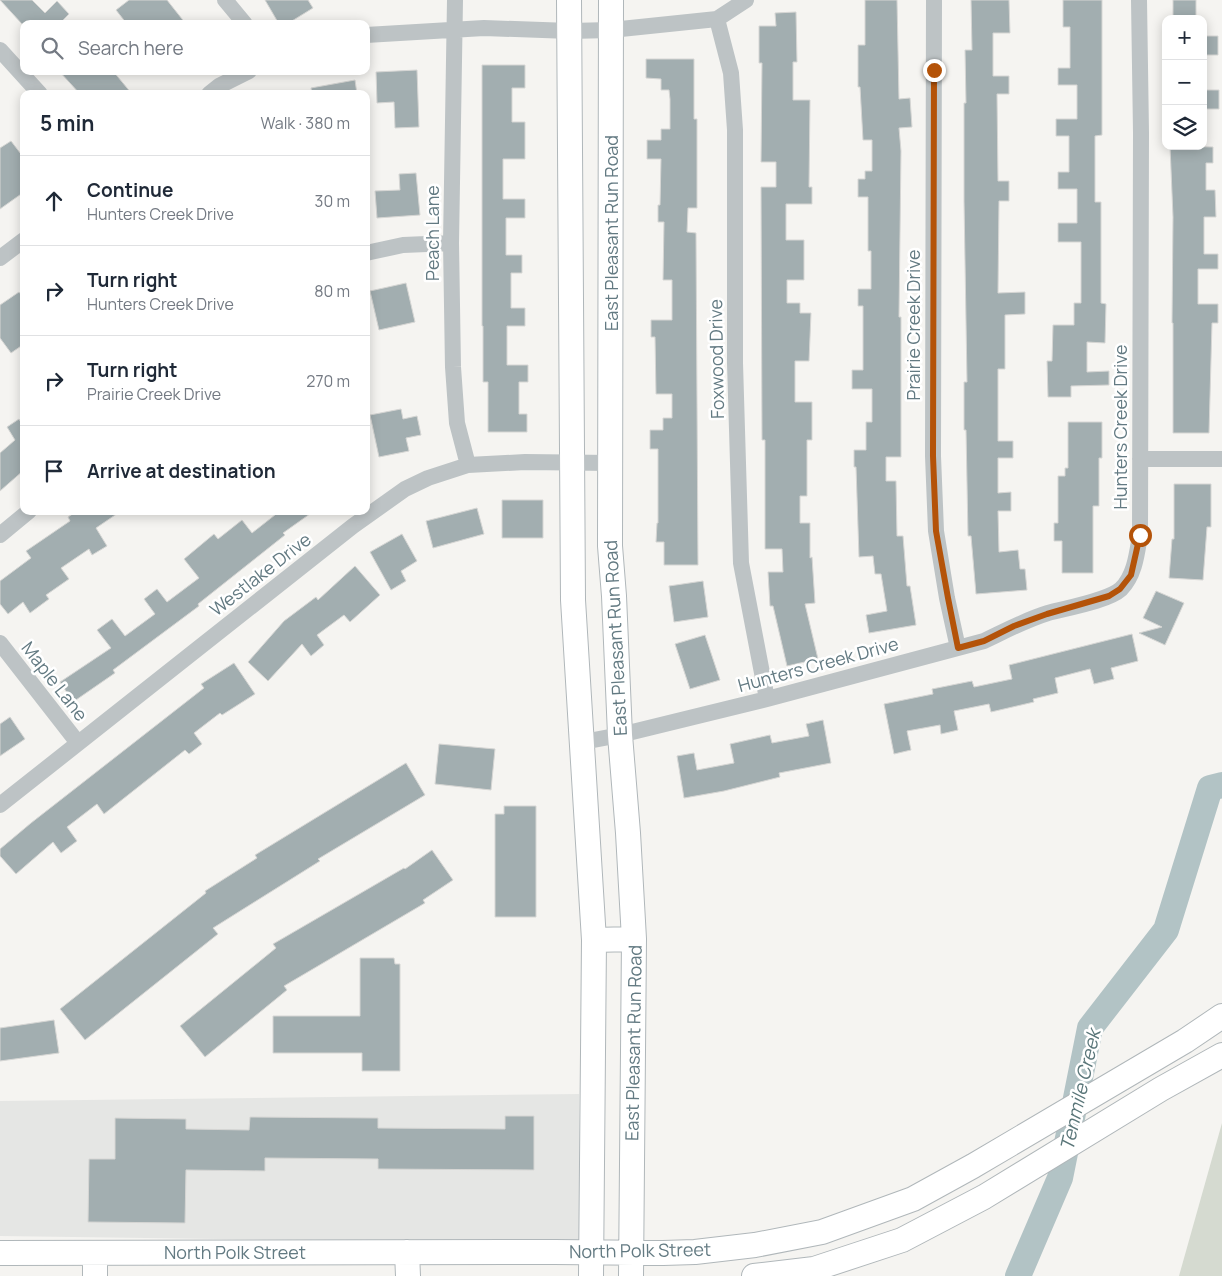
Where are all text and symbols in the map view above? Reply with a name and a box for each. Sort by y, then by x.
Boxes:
map controls [1162,15,1207,150]
button: + [1162,15,1207,60]
search box [20,20,370,75]
icon: search [38,34,66,62]
text: Search here [78,35,184,61]
route end [923,59,946,82]
button: − [1162,60,1207,105]
button: layers [1162,105,1207,150]
text: 5 min [40,109,94,137]
text: Walk · 380 m [261,112,350,134]
street label: East Pleasant Run Road [599,135,623,331]
text: Continue [87,177,173,203]
street label: Peach Lane [420,185,444,281]
icon: ahead [40,187,68,215]
text: 30 m [315,190,350,212]
text: Hunters Creek Drive [87,203,234,225]
street label: Prairie Creek Drive [901,250,925,400]
text: Turn right [87,267,177,293]
icon: right [40,277,68,305]
text: 80 m [314,280,350,302]
text: Hunters Creek Drive [87,293,234,315]
street label: Foxwood Drive [703,299,729,419]
street label: Hunters Creek Drive [1108,344,1132,510]
text: Turn right [87,357,177,383]
icon: right [40,367,68,395]
text: 270 m [306,370,350,392]
text: Prairie Creek Drive [87,383,221,405]
icon: arrive [40,457,68,485]
text: Arrive at destination [87,458,276,484]
route start [1129,524,1152,547]
street label: Westlake Drive [205,527,315,621]
street label: East Pleasant Run Road [598,540,632,736]
street label: Hunters Creek Drive [735,631,901,697]
street label: Maple Lane [16,636,94,726]
street label: East Pleasant Run Road [619,945,647,1141]
water label: Tenmile Creek [1053,1024,1107,1153]
street label: North Polk Street [569,1237,711,1263]
street label: North Polk Street [164,1240,306,1264]

